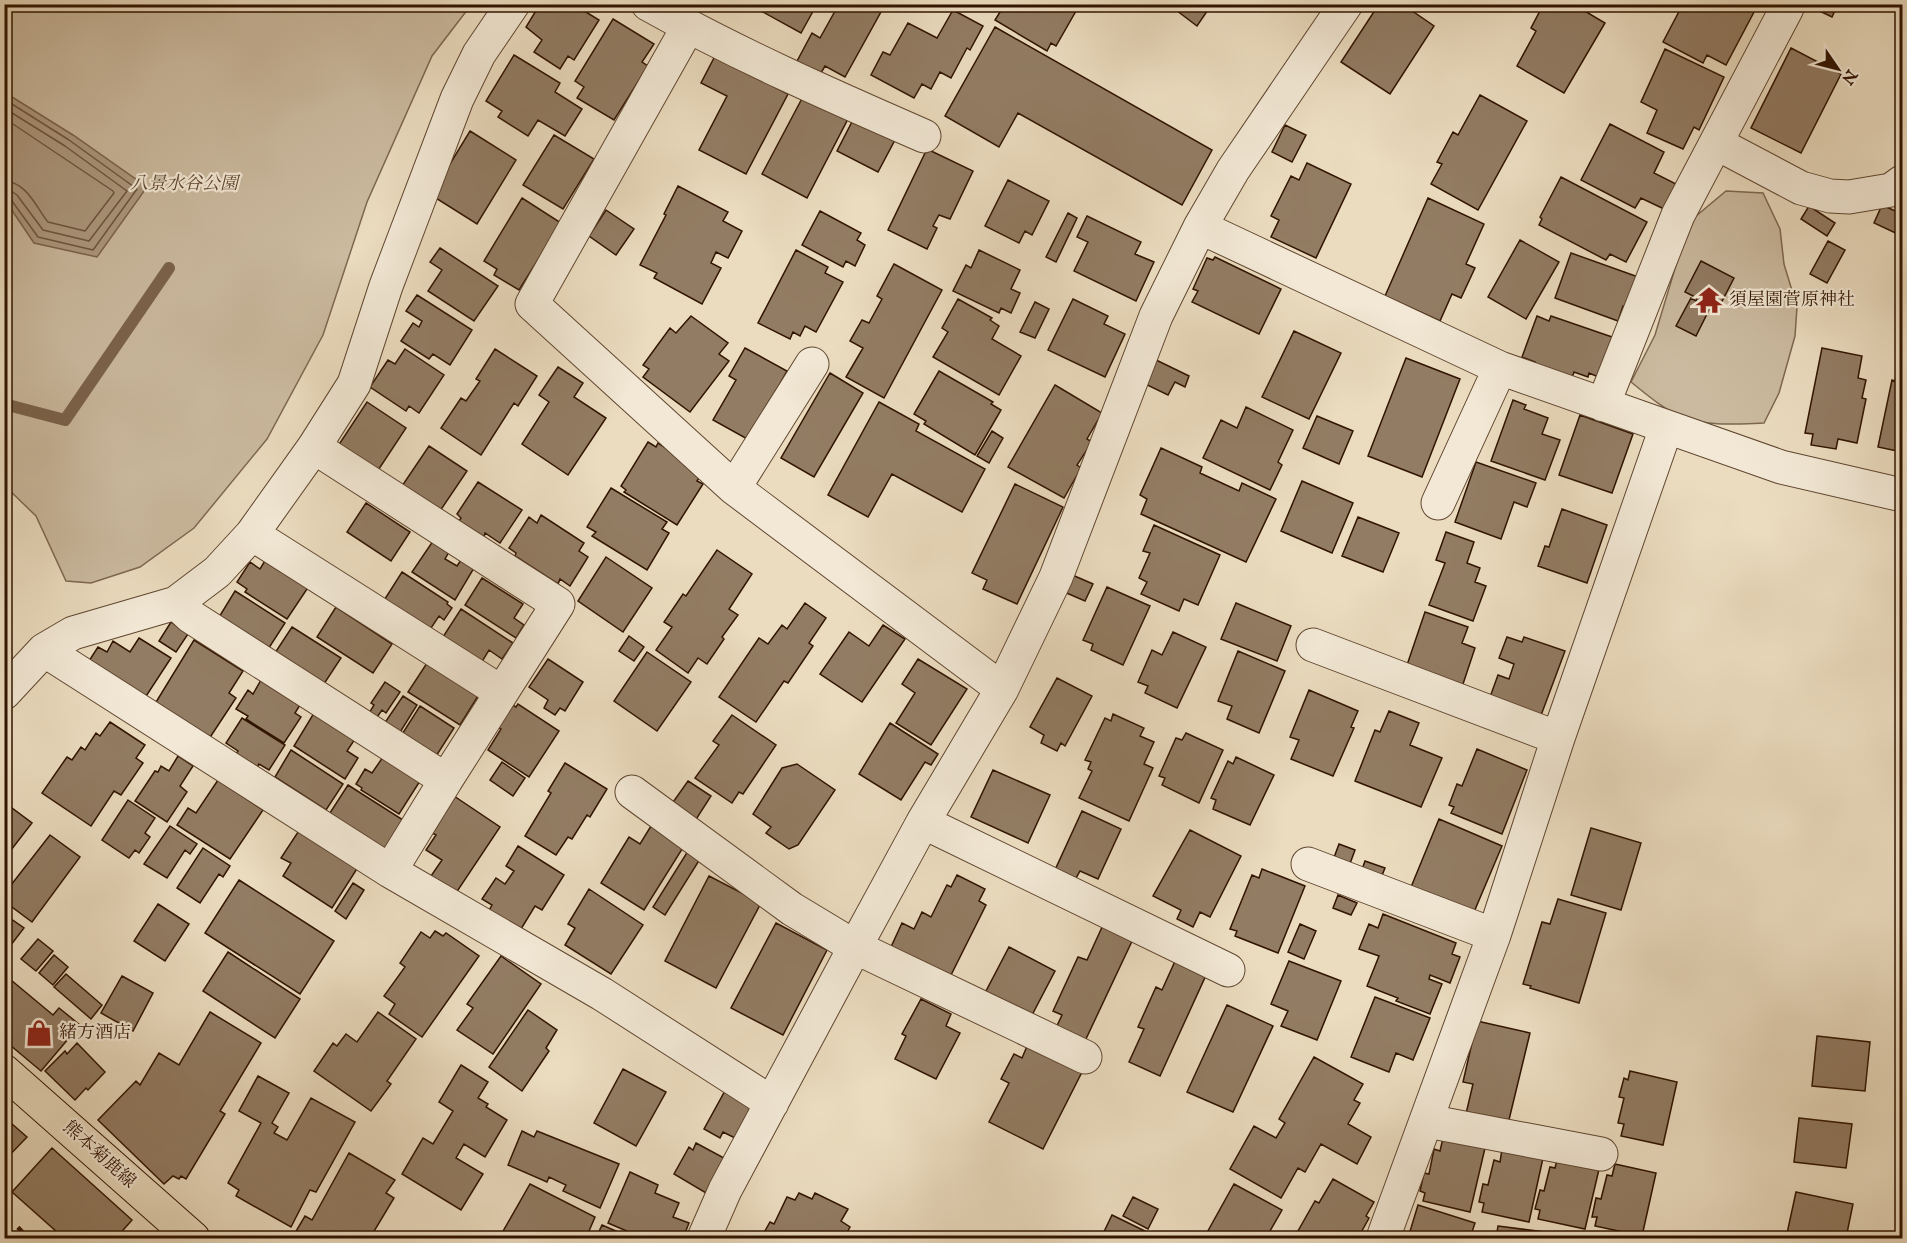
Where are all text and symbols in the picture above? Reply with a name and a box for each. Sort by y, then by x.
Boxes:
north arrow [1808,39,1868,99]
text: N [1836,64,1861,88]
park label: 八景水谷公園 [130,173,241,196]
temple icon: 須屋園菅原神社 [1694,285,1724,315]
place label: 須屋園菅原神社 [1729,289,1855,312]
shop icon: 緒方酒店 [24,1018,54,1048]
place label: 緒方酒店 [59,1022,131,1045]
street label: 熊本菊鹿線 [58,1116,140,1194]

